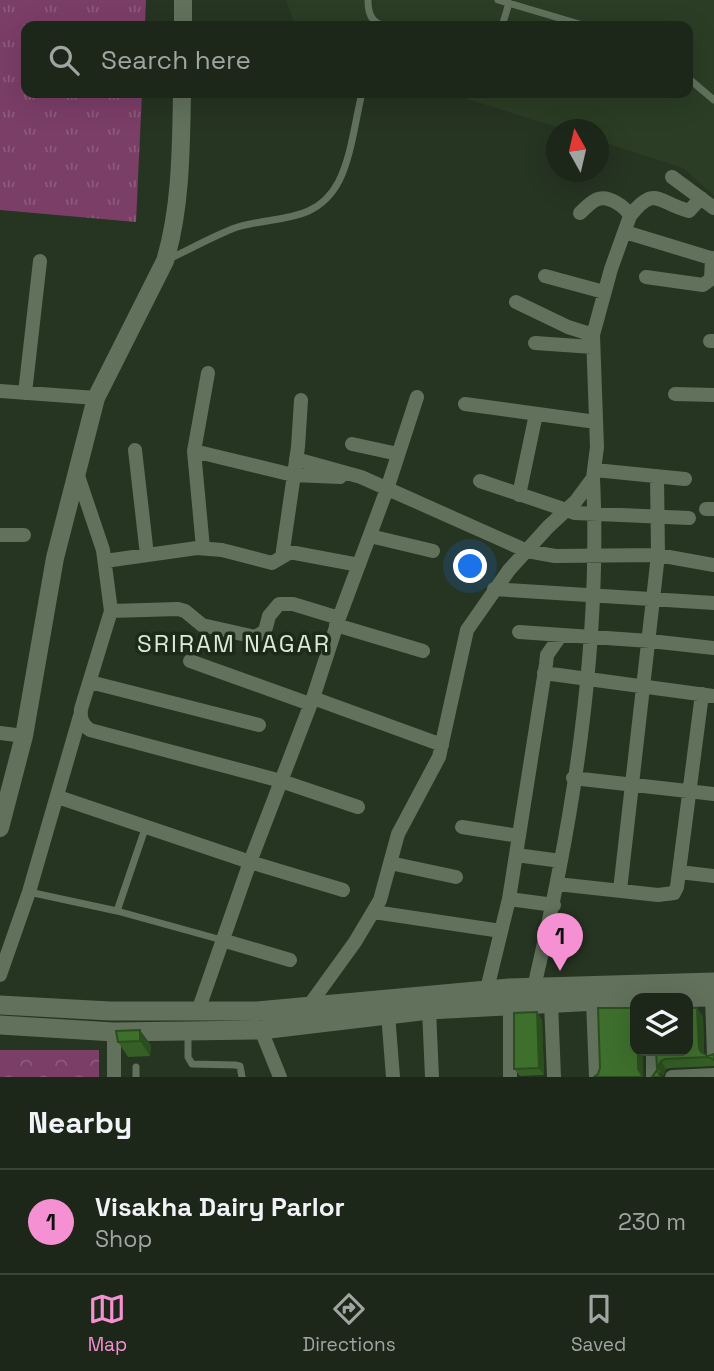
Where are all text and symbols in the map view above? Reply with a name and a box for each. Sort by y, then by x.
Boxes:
search box [21,21,693,98]
icon: search [45,41,83,79]
text: Search here [101,43,251,77]
north arrow [546,119,609,182]
your location [453,549,487,583]
district label: SRIRAM NAGAR [137,628,331,659]
pin: 1 [537,913,583,971]
map controls [630,993,693,1056]
button: layers [630,993,693,1056]
text: Nearby [28,1103,132,1142]
text: Visakha Dairy Parlor [95,1190,345,1224]
text: 1 [46,1207,56,1237]
text: 230 m [618,1207,686,1237]
text: Shop [95,1224,152,1254]
tab: Map [88,1290,127,1357]
tab: Directions [303,1290,396,1357]
tab: Saved [571,1290,626,1357]

